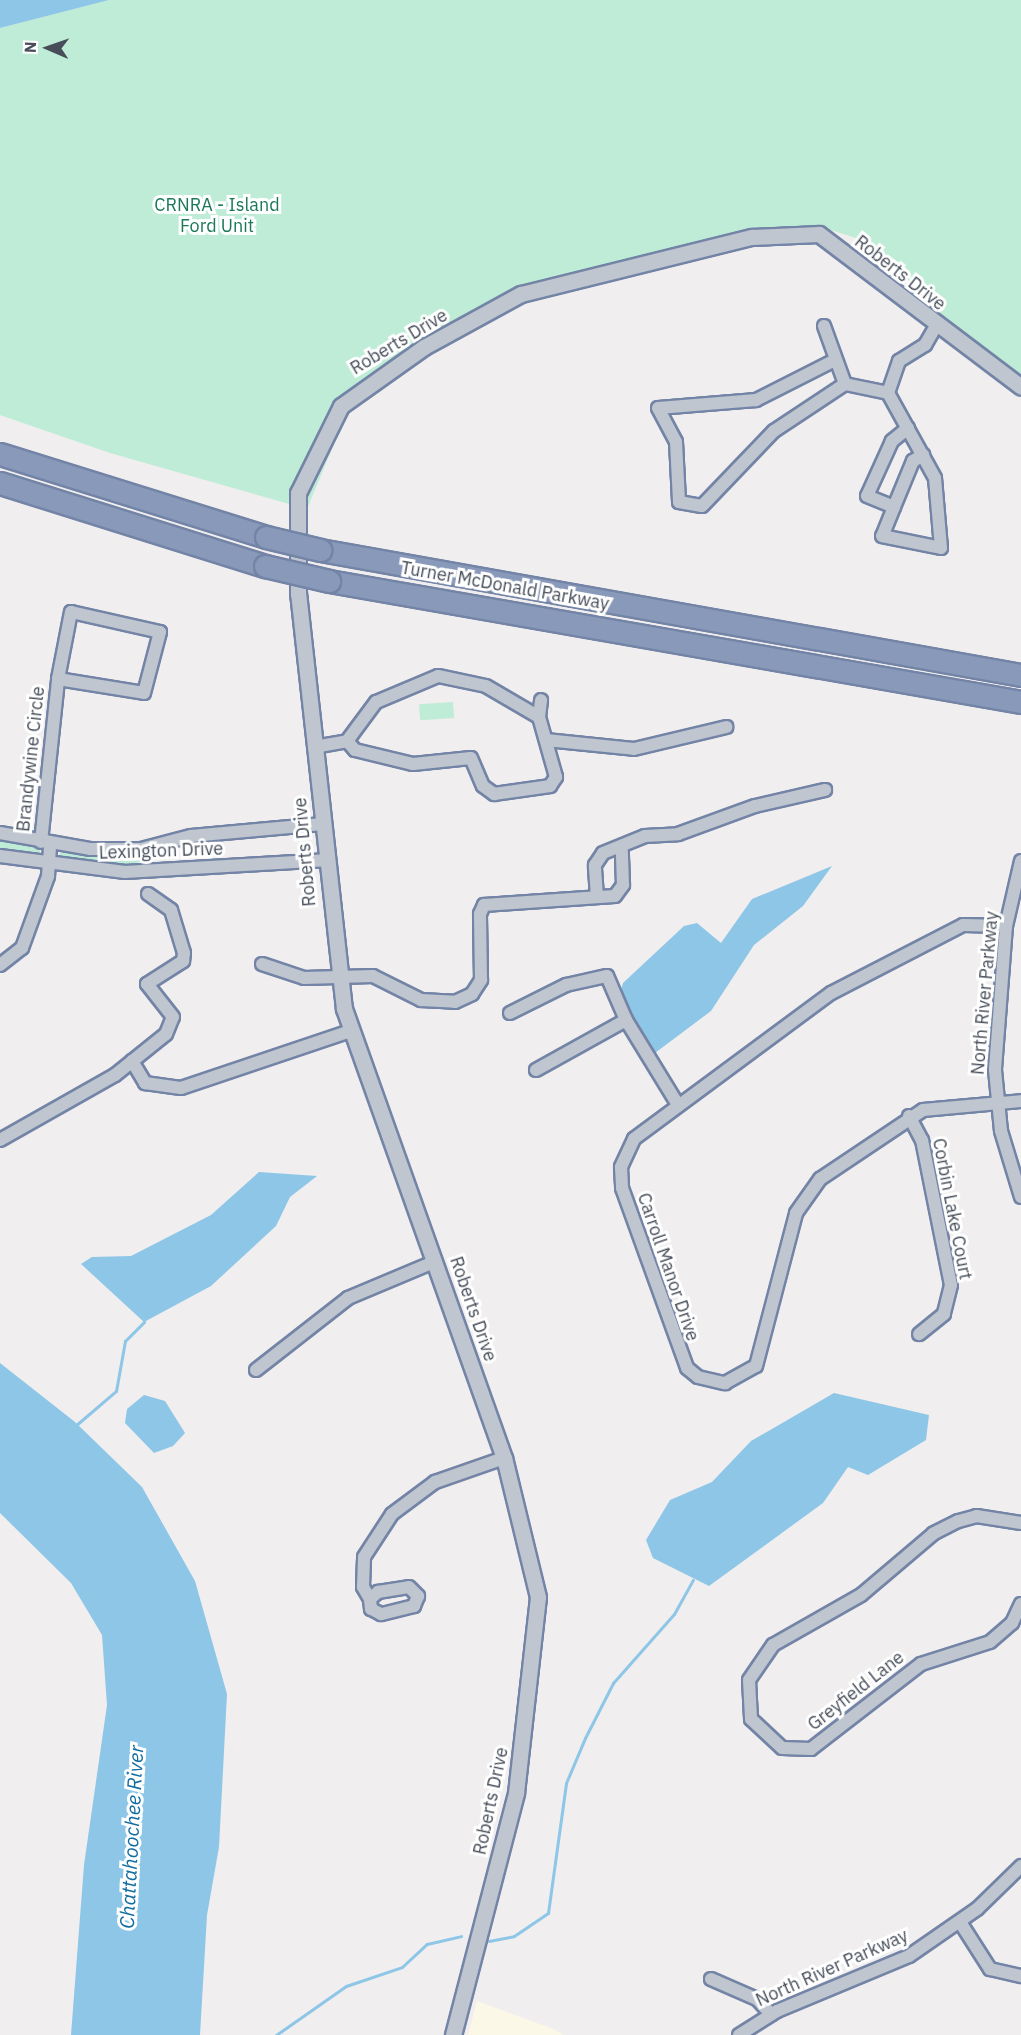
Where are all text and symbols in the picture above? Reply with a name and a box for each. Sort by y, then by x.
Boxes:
north arrow [18,18,78,78]
text: N [20,41,40,54]
park label: CRNRA - Island Ford Unit [154,195,280,238]
street label: Roberts Drive [850,231,950,315]
street label: Roberts Drive [347,305,451,379]
street label: Turner McDonald Parkway [399,557,611,615]
street label: Brandywine Circle [13,685,49,833]
street label: Roberts Drive [289,797,321,907]
street label: Lexington Drive [98,838,224,864]
street label: North River Parkway [967,910,1003,1076]
street label: Corbin Lake Court [928,1136,976,1282]
street label: Carroll Manor Drive [633,1190,703,1344]
street label: Roberts Drive [445,1254,501,1364]
street label: Greyfield Lane [804,1647,908,1735]
water label: Chattahoochee River [114,1745,148,1929]
street label: Roberts Drive [469,1745,513,1857]
street label: North River Parkway [753,1925,911,2011]

